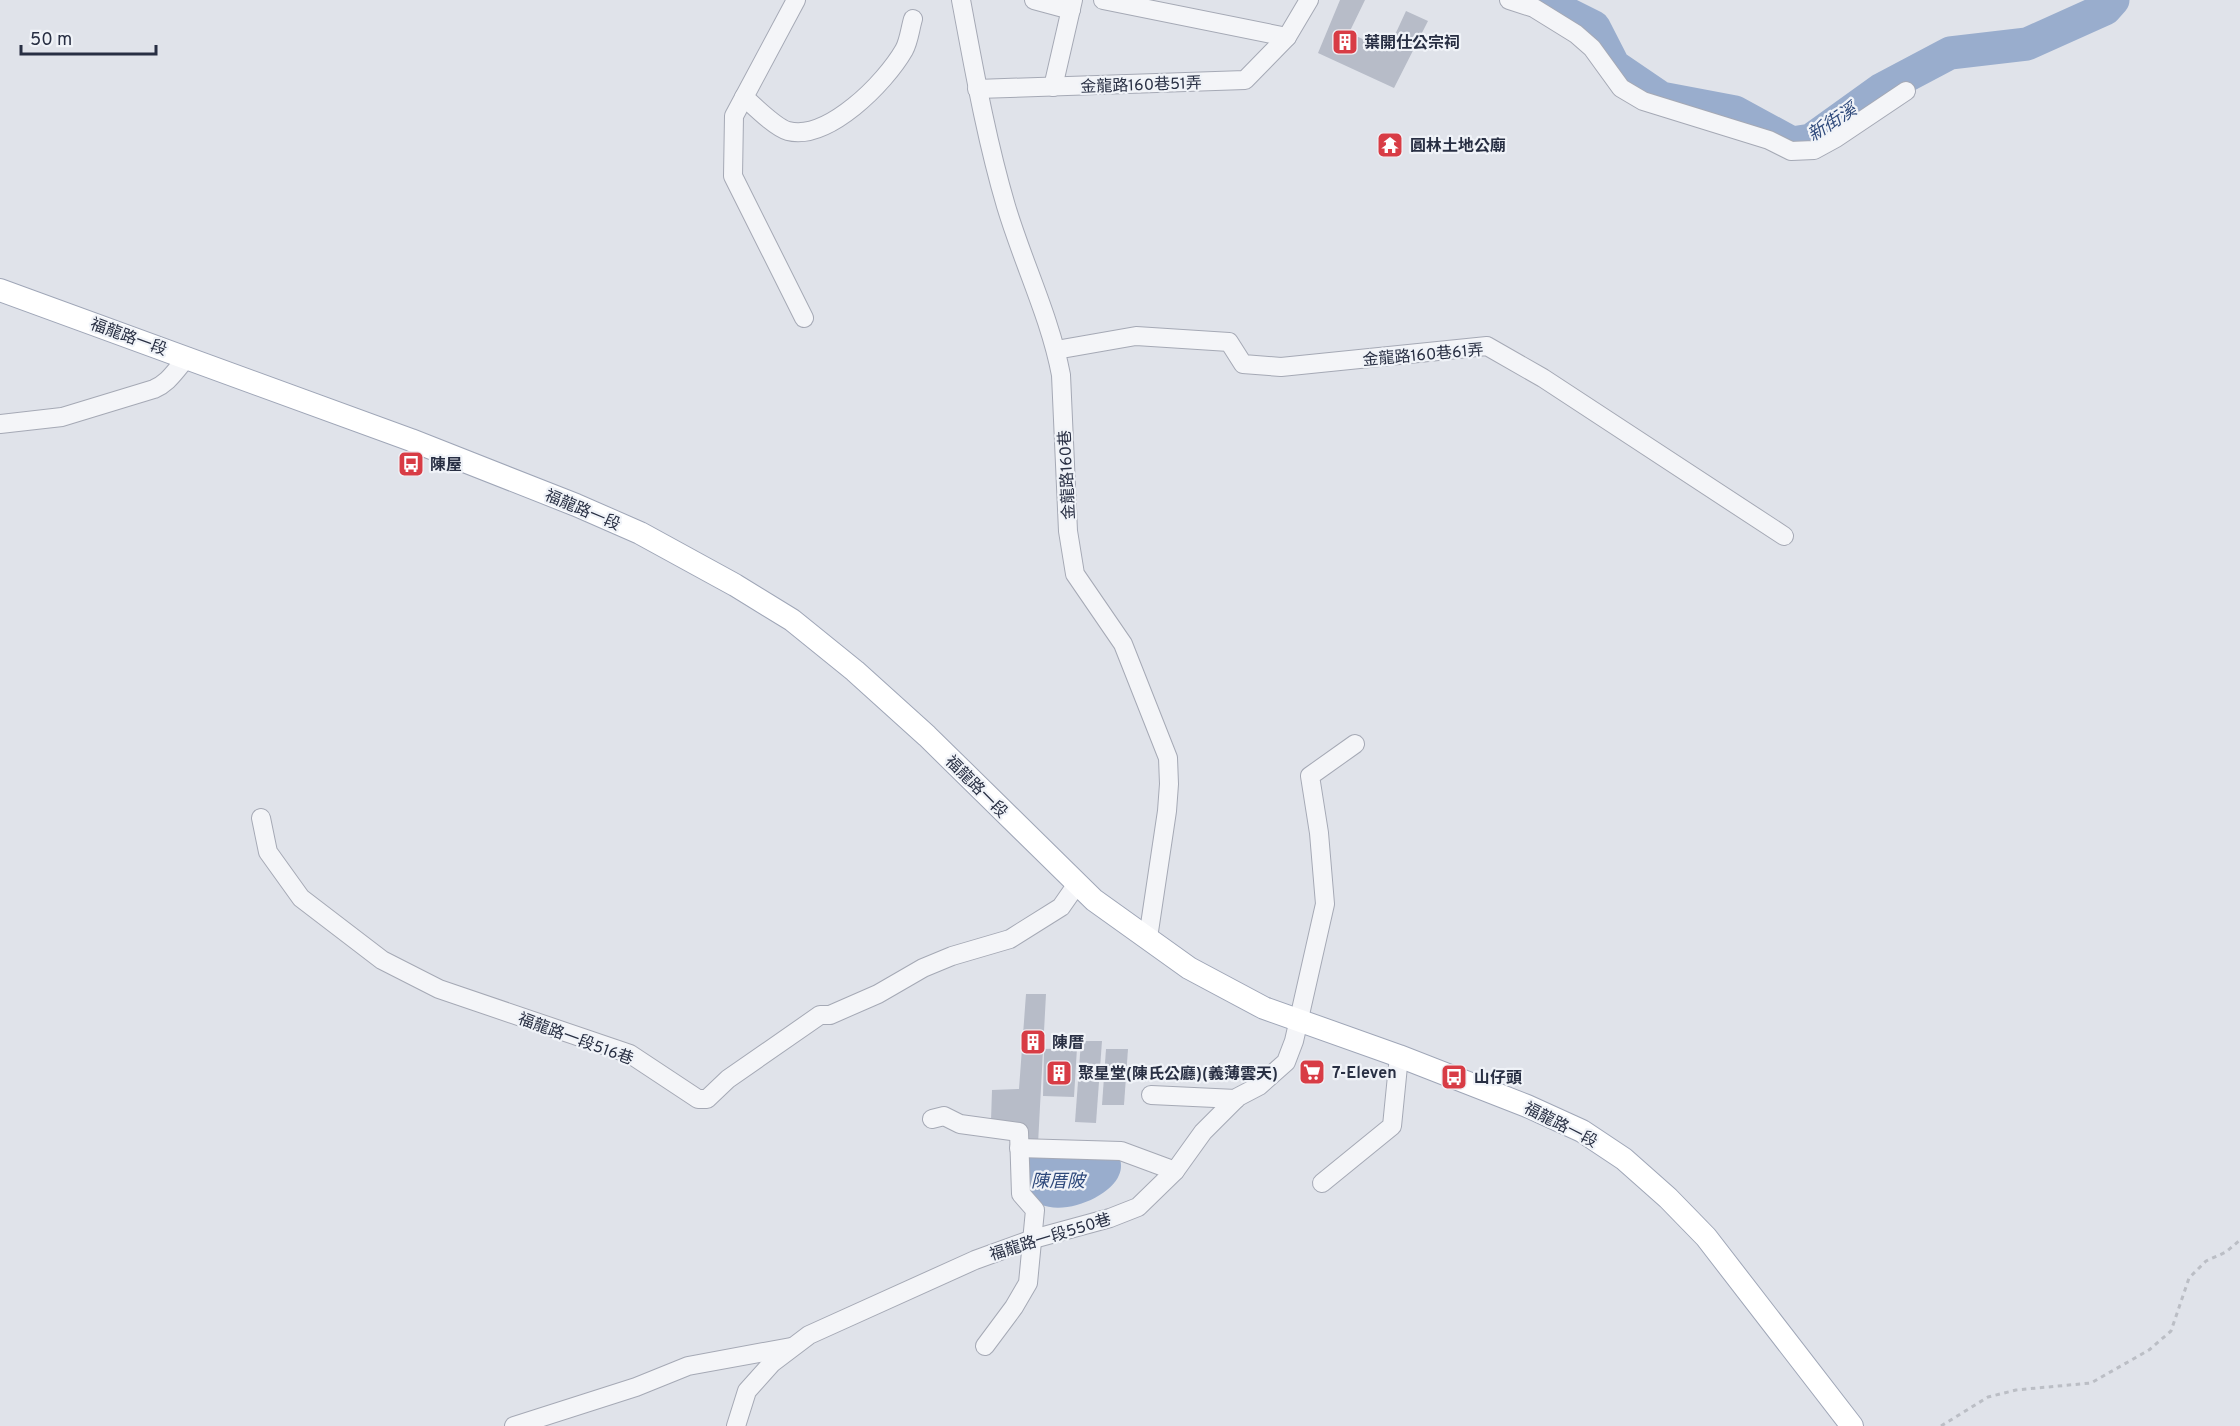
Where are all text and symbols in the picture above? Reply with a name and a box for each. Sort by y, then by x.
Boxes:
scale bar [21,18,156,56]
building icon: 葉開仕公宗祠 [1330,27,1360,57]
text: 50 m [30,29,72,52]
place label: 葉開仕公宗祠 [1364,33,1460,54]
street label: 金龍路160巷51弄 [1080,74,1202,98]
water label: 新街溪 [1804,97,1864,148]
temple icon: 圓林土地公廟 [1375,130,1405,160]
place label: 圓林土地公廟 [1410,137,1506,157]
street label: 福龍路一段 [87,315,169,361]
street label: 金龍路160巷61弄 [1362,341,1484,371]
street label: 金龍路160巷 [1056,430,1080,520]
bus stop icon: 陳屋 [396,449,426,479]
place label: 陳屋 [430,456,462,476]
street label: 福龍路一段 [541,486,623,536]
street label: 福龍路一段 [940,752,1011,823]
street label: 福龍路一段516巷 [515,1010,636,1070]
building icon: 陳厝 [1018,1027,1048,1057]
place label: 陳厝 [1052,1034,1084,1054]
supermarket icon: 7-Eleven [1297,1057,1327,1087]
building icon: 聚星堂(陳氏公廳)(義薄雲天) [1044,1058,1074,1088]
bus stop icon: 山仔頭 [1439,1062,1469,1092]
place label: 7-Eleven [1332,1064,1397,1084]
place label: 聚星堂(陳氏公廳)(義薄雲天) [1078,1065,1278,1085]
place label: 山仔頭 [1474,1069,1522,1089]
street label: 福龍路一段 [1520,1099,1600,1153]
water label: 陳厝陂 [1031,1171,1088,1194]
street label: 福龍路一段550巷 [987,1210,1114,1266]

